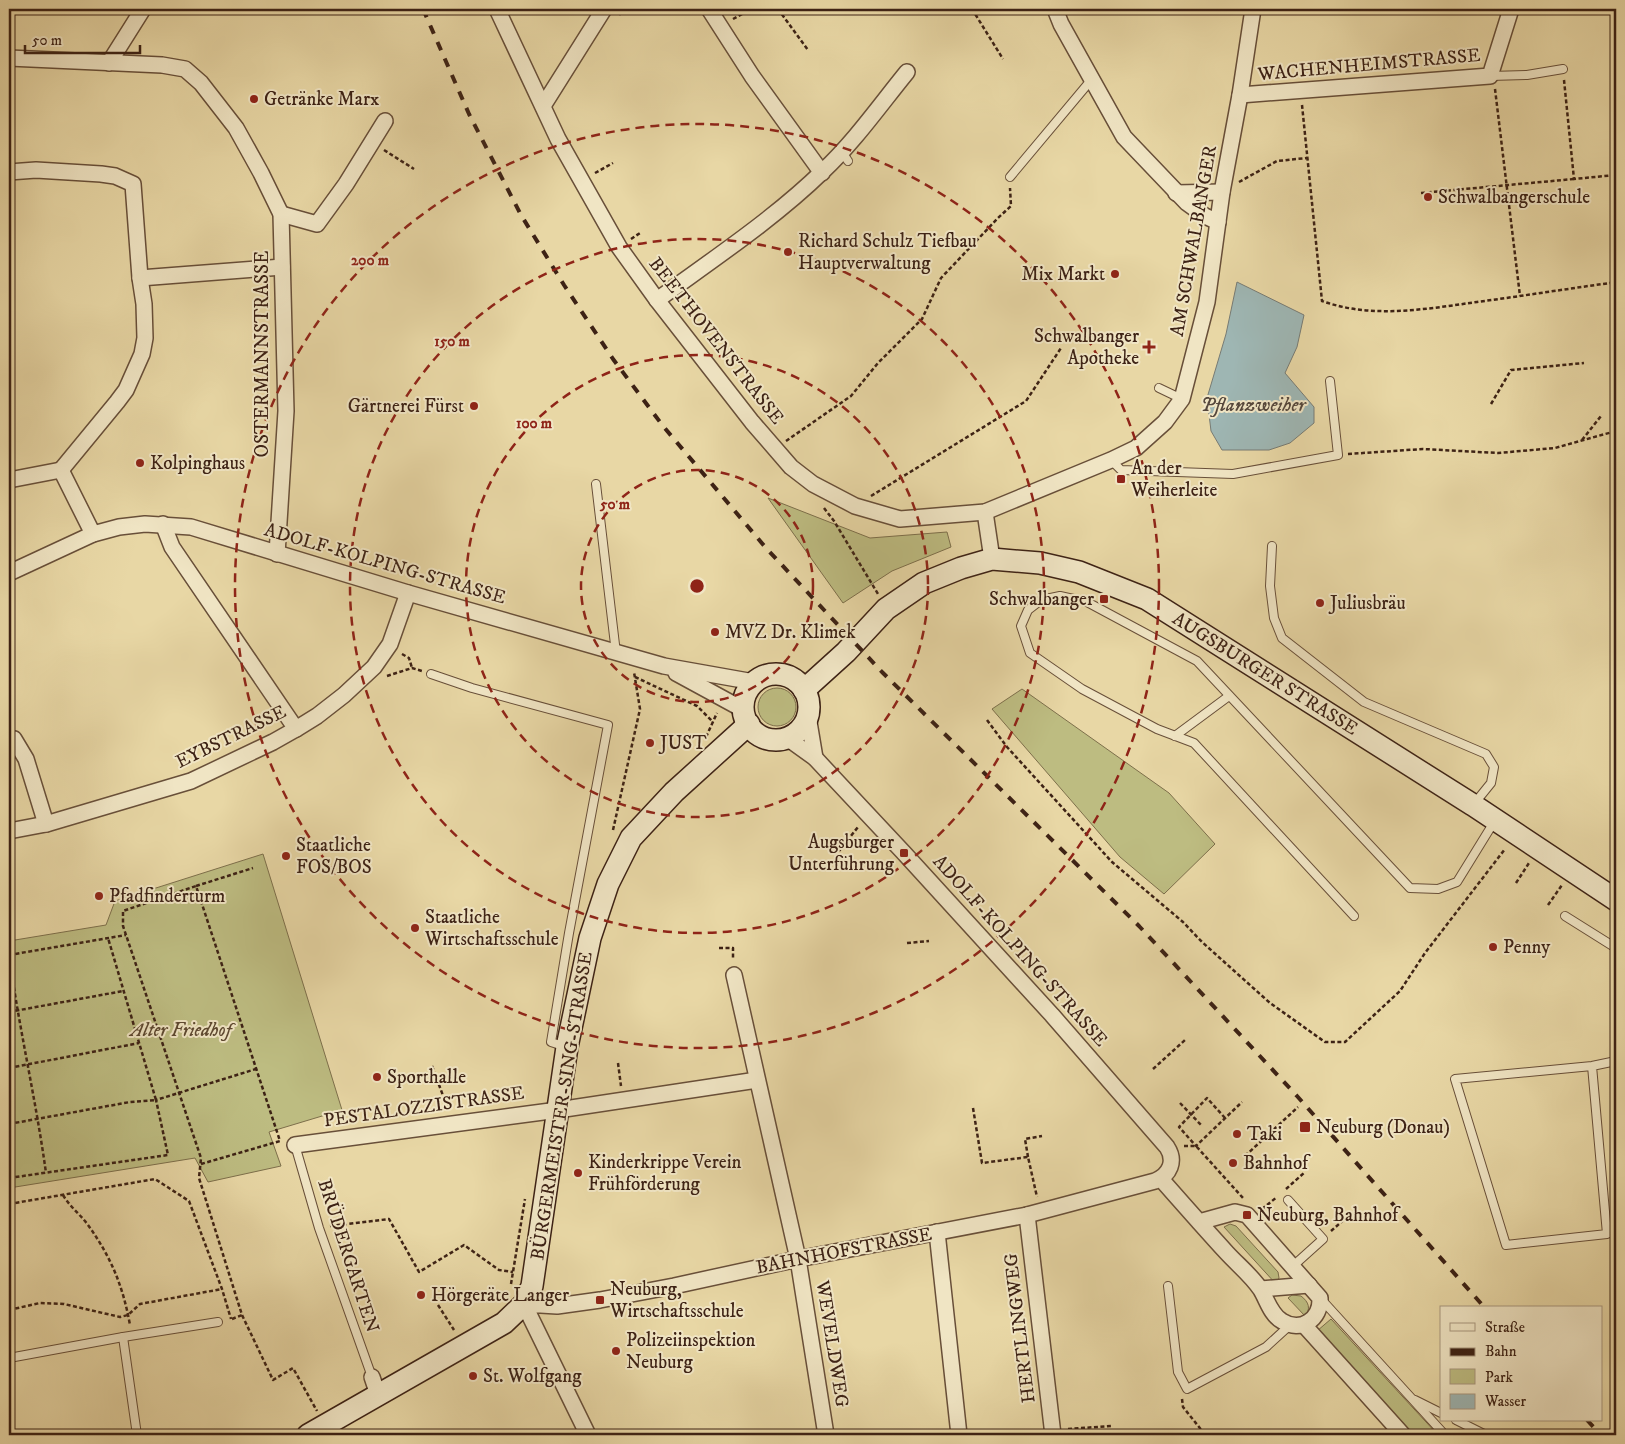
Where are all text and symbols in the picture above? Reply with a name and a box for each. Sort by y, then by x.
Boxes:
scale bar [25,22,140,54]
text: 50 m [32,31,62,50]
street label: WACHENHEIMSTRASSE [1256,44,1481,86]
place label: Getränke Marx [264,88,380,111]
marker: Getränke Marx [248,93,260,105]
street label: AM SCHWALBANGER [1166,143,1222,338]
place label: Schwalbangerschule [1438,186,1590,209]
marker: Schwalbangerschule [1422,191,1434,203]
place label: Richard Schulz Tiefbau Hauptverwaltung [798,230,977,275]
marker: Richard Schulz Tiefbau Hauptverwaltung [782,246,794,258]
street label: OSTERMANNSTRASSE [251,251,274,457]
text: 200 m [351,251,390,270]
street label: BEETHOVENSTRASSE [644,253,788,429]
place label: Mix Markt [1022,263,1105,286]
marker: Mix Markt [1109,268,1121,280]
place label: Schwalbanger Apotheke [1034,325,1139,370]
text: 150 m [434,332,470,351]
marker: Schwalbanger Apotheke [1143,341,1155,353]
water label: Pflanzweiher [1201,393,1307,418]
place label: Gärtnerei Fürst [348,395,464,418]
marker: Gärtnerei Fürst [468,400,480,412]
text: 100 m [516,414,553,433]
place label: Kolpinghaus [150,452,245,475]
marker: Kolpinghaus [134,457,146,469]
place label: An der Weiherleite [1130,457,1217,502]
marker: An der Weiherleite [1115,473,1127,485]
text: 50 m [599,495,631,514]
street label: ADOLF-KOLPING-STRASSE [262,518,508,610]
centre of rings [688,577,706,595]
place label: Schwalbanger [989,588,1094,611]
place label: Juliusbräu [1328,592,1406,615]
marker: Schwalbanger [1098,593,1110,605]
marker: Juliusbräu [1314,597,1326,609]
street label: AUGSBURGER STRASSE [1168,607,1362,741]
place label: MVZ Dr. Klimek [725,621,856,644]
marker: MVZ Dr. Klimek [709,626,721,638]
street label: EYBSTRASSE [172,700,290,774]
place label: JUST [658,732,707,755]
marker: JUST [644,737,656,749]
place label: Augsburger Unterführung [788,831,895,876]
place label: Staatliche FOS/BOS [296,834,372,879]
marker: Augsburger Unterführung [898,847,910,859]
marker: Staatliche FOS/BOS [280,850,292,862]
street label: ADOLF-KOLPING-STRASSE [928,850,1112,1052]
place label: Pfadfinderturm [109,885,225,908]
marker: Pfadfinderturm [93,890,105,902]
place label: Staatliche Wirtschaftsschule [424,906,559,951]
marker: Staatliche Wirtschaftsschule [409,922,421,934]
place label: Penny [1503,936,1551,959]
marker: Penny [1487,941,1499,953]
street label: BÜRGERMEISTER-SING-STRASSE [525,950,598,1262]
park label: Alter Friedhof [128,1019,236,1042]
place label: Sporthalle [387,1066,466,1089]
marker: Sporthalle [371,1071,383,1083]
street label: PESTALOZZISTRASSE [322,1082,526,1132]
place label: Neuburg (Donau) [1316,1116,1450,1139]
marker: Neuburg (Donau) [1298,1120,1312,1134]
place label: Taki [1247,1123,1282,1146]
marker: Taki [1231,1128,1243,1140]
place label: Kinderkrippe Verein Frühförderung [588,1151,742,1196]
place label: Bahnhof [1243,1152,1311,1175]
marker: Bahnhof [1227,1157,1239,1169]
marker: Kinderkrippe Verein Frühförderung [572,1167,584,1179]
street label: BRÜDERGARTEN [312,1176,385,1336]
place label: Neuburg, Bahnhof [1257,1204,1401,1227]
marker: Neuburg, Bahnhof [1241,1209,1253,1221]
street label: BAHNHOFSTRASSE [754,1223,934,1279]
street label: HERTLINGWEG [999,1252,1041,1404]
place label: Neuburg, Wirtschaftsschule [609,1278,744,1323]
street label: WEVELDWEG [810,1278,853,1409]
place label: Hörgeräte Langer [431,1284,569,1307]
marker: Hörgeräte Langer [415,1289,427,1301]
marker: Neuburg, Wirtschaftsschule [594,1294,606,1306]
legend [1440,1306,1602,1422]
text: Straße [1485,1318,1525,1337]
place label: Polizeiinspektion Neuburg [626,1329,756,1374]
text: Bahn [1485,1342,1517,1361]
marker: Polizeiinspektion Neuburg [610,1345,622,1357]
place label: St. Wolfgang [483,1365,582,1388]
text: Park [1485,1368,1514,1387]
marker: St. Wolfgang [467,1370,479,1382]
text: Wasser [1484,1392,1526,1411]

